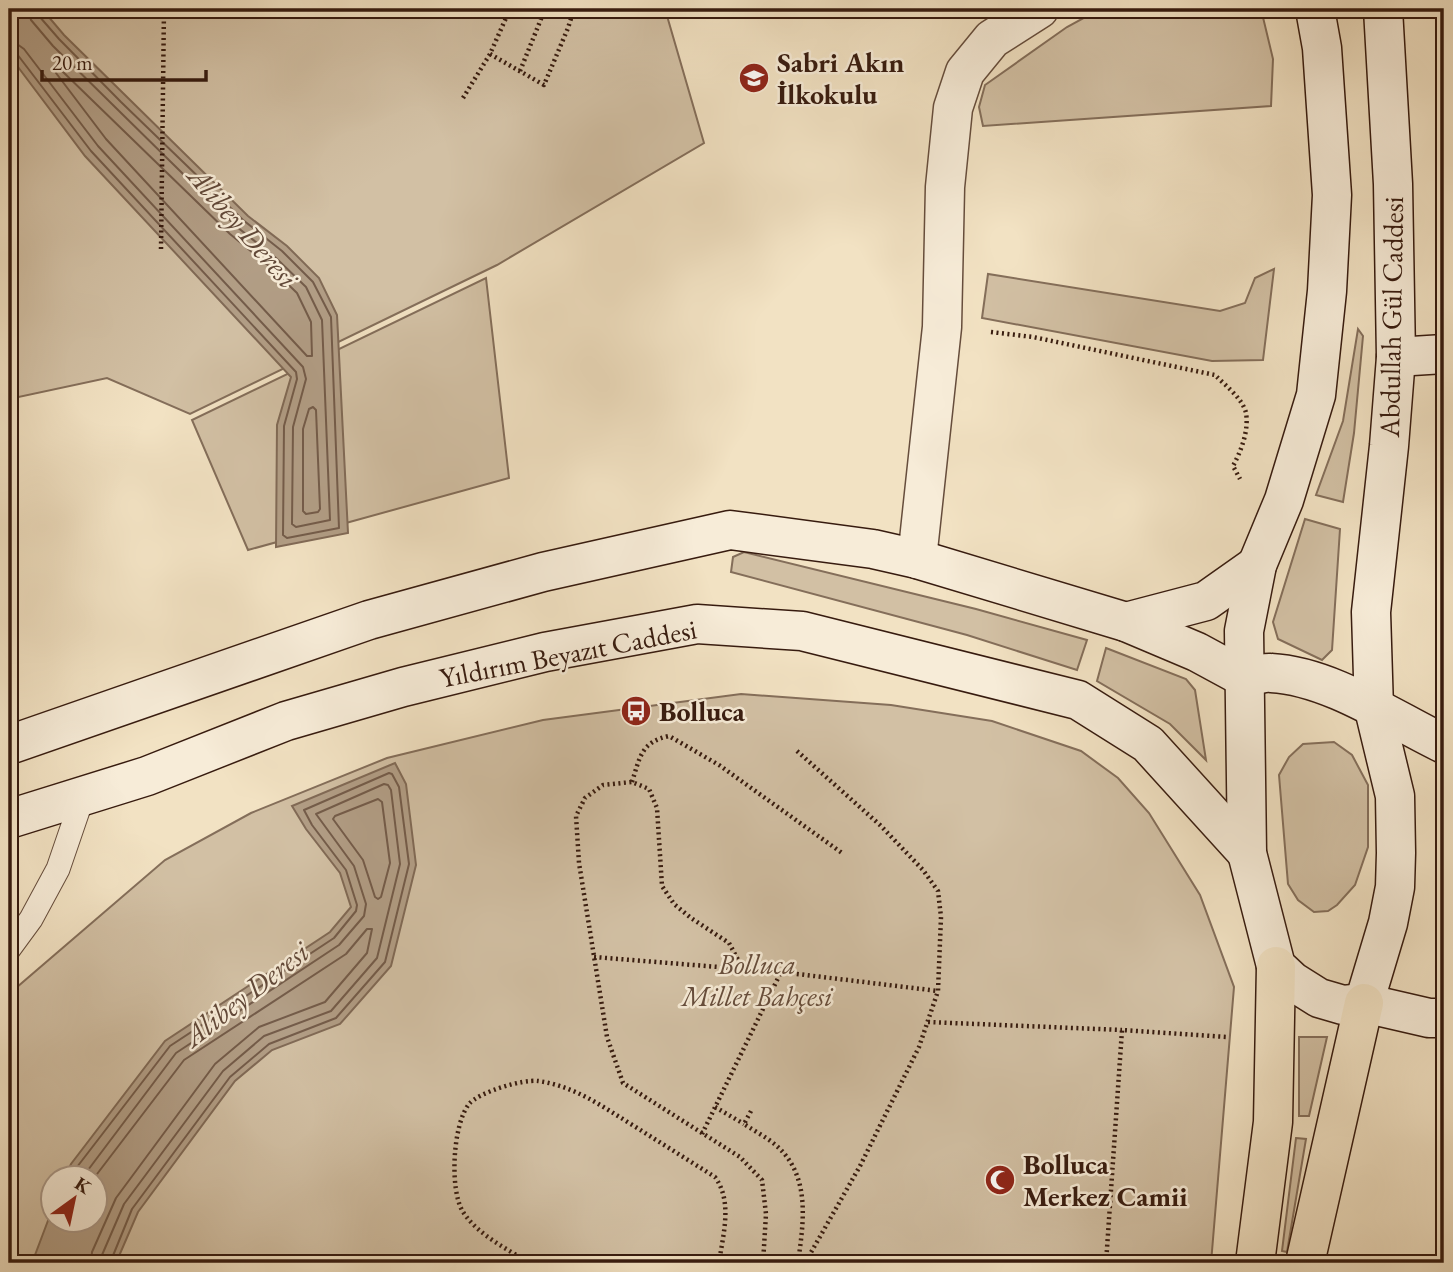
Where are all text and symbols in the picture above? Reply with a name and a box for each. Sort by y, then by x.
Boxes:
scale bar [42,38,206,82]
place label: Sabri Akın İlkokulu [777,44,904,112]
text: 20 m [52,49,93,76]
school or university icon: Sabri Akın İlkokulu [737,61,771,95]
water label: Alibey Deresi [178,156,308,297]
street label: Abdullah Gül Caddesi [1371,196,1411,439]
street label: Yıldırım Beyazıt Caddesi [436,610,700,696]
place label: Bolluca [659,693,745,729]
bus stop icon: Bolluca [619,694,653,728]
water label: Alibey Deresi [173,931,318,1056]
park label: Bolluca Millet Bahçesi [680,946,834,1014]
place label: Bolluca Merkez Camii [1023,1146,1188,1214]
mosque icon: Bolluca Merkez Camii [983,1163,1017,1197]
north arrow [38,1164,108,1234]
text: K [70,1171,96,1200]

